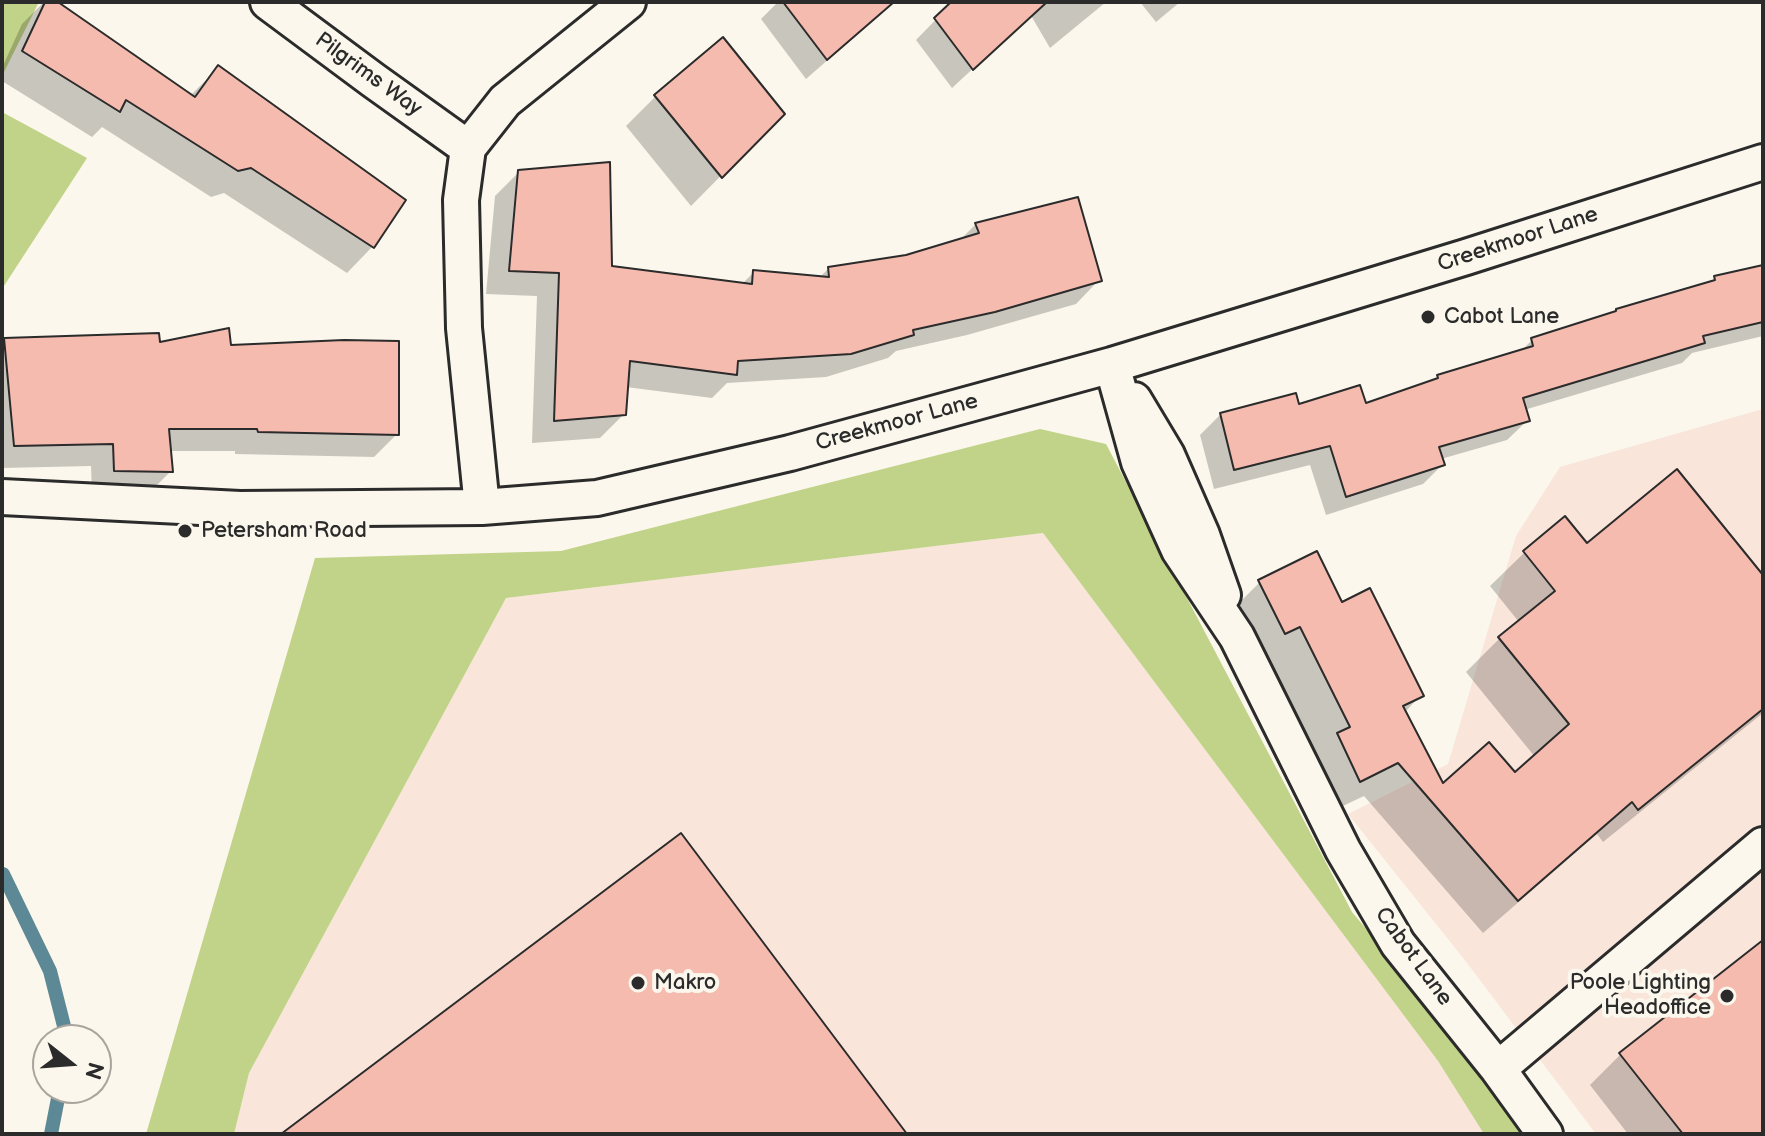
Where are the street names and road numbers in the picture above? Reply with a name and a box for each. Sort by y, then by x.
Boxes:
street label: Pilgrims Way [309,27,427,123]
street label: Creekmoor Lane [1435,202,1601,278]
street label: Creekmoor Lane [813,389,981,457]
street label: Cabot Lane [1368,903,1458,1011]

